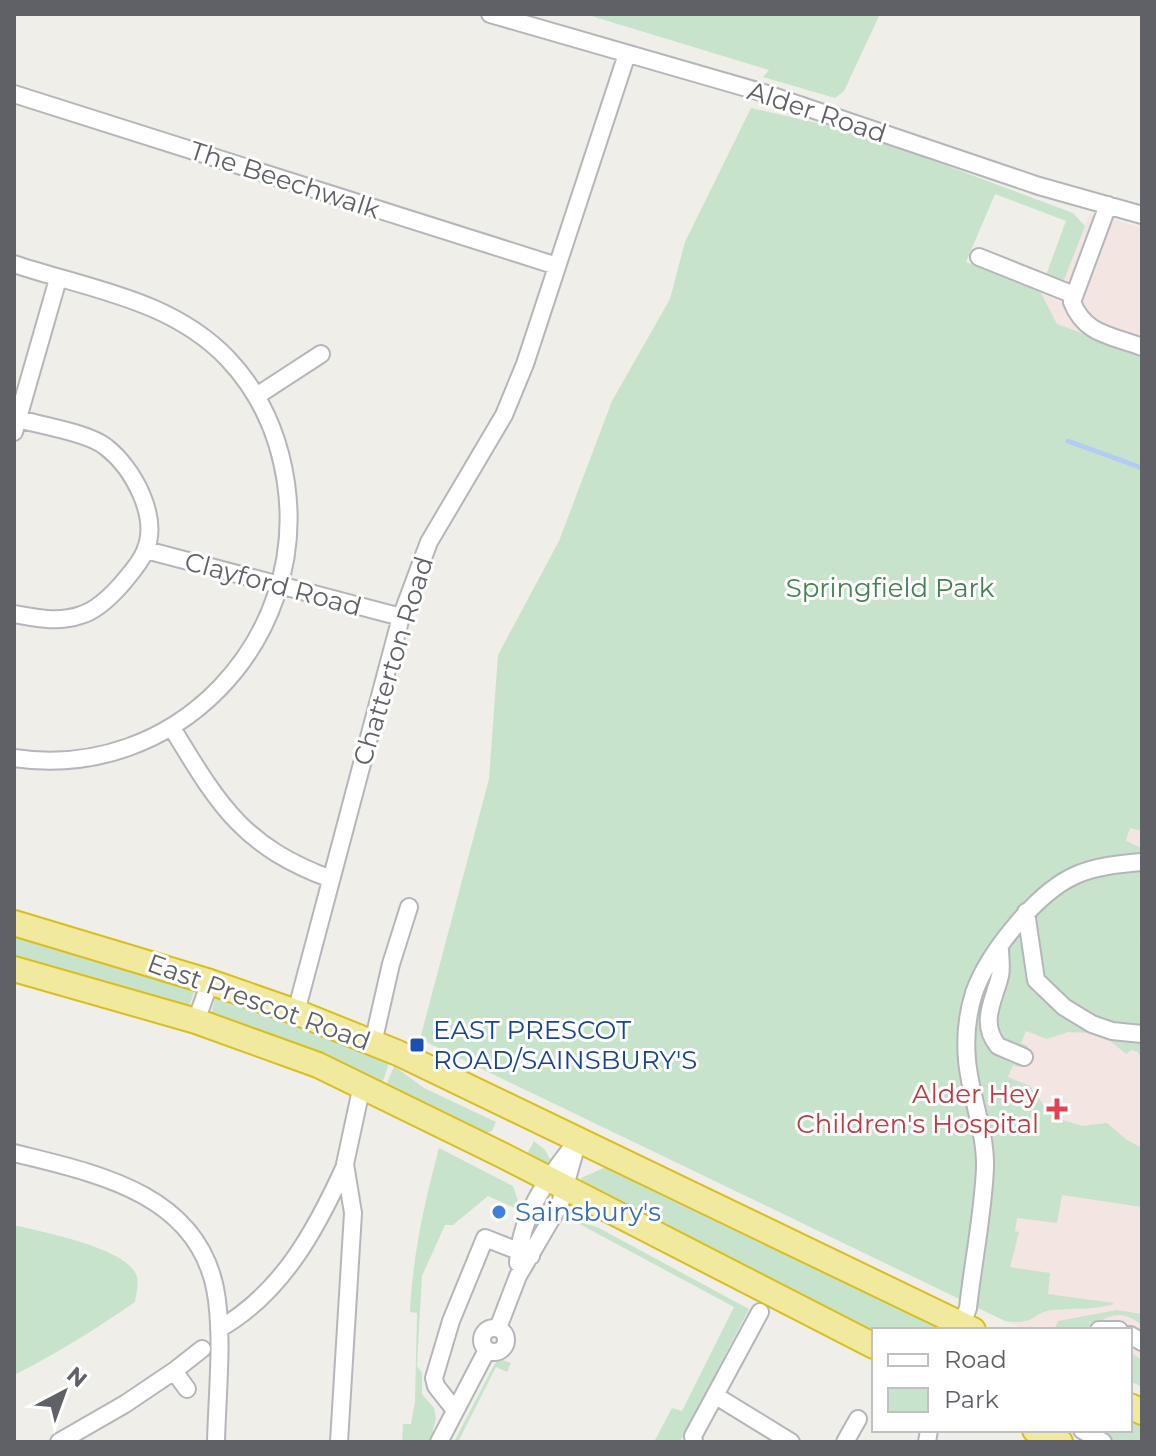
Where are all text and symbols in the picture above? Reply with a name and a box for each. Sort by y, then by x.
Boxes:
street label: Alder Road [743,75,891,149]
street label: The Beechwalk [186,134,385,226]
street label: Clayford Road [181,545,365,623]
street label: Chatterton Road [346,553,440,769]
park label: Springfield Park [786,572,995,604]
street label: East Prescot Road [143,947,375,1057]
place label: EAST PRESCOT ROAD/SAINSBURY'S [433,1014,697,1076]
marker: EAST PRESCOT ROAD/SAINSBURY'S [408,1036,426,1054]
place label: Alder Hey Children's Hospital [796,1078,1040,1140]
marker: Alder Hey Children's Hospital [1046,1098,1068,1120]
place label: Sainsbury's [515,1196,661,1228]
marker: Sainsbury's [490,1203,508,1221]
legend [872,1328,1132,1432]
text: Road [944,1345,1007,1374]
north arrow [24,1352,104,1432]
text: N [61,1361,92,1393]
text: Park [944,1385,999,1414]

